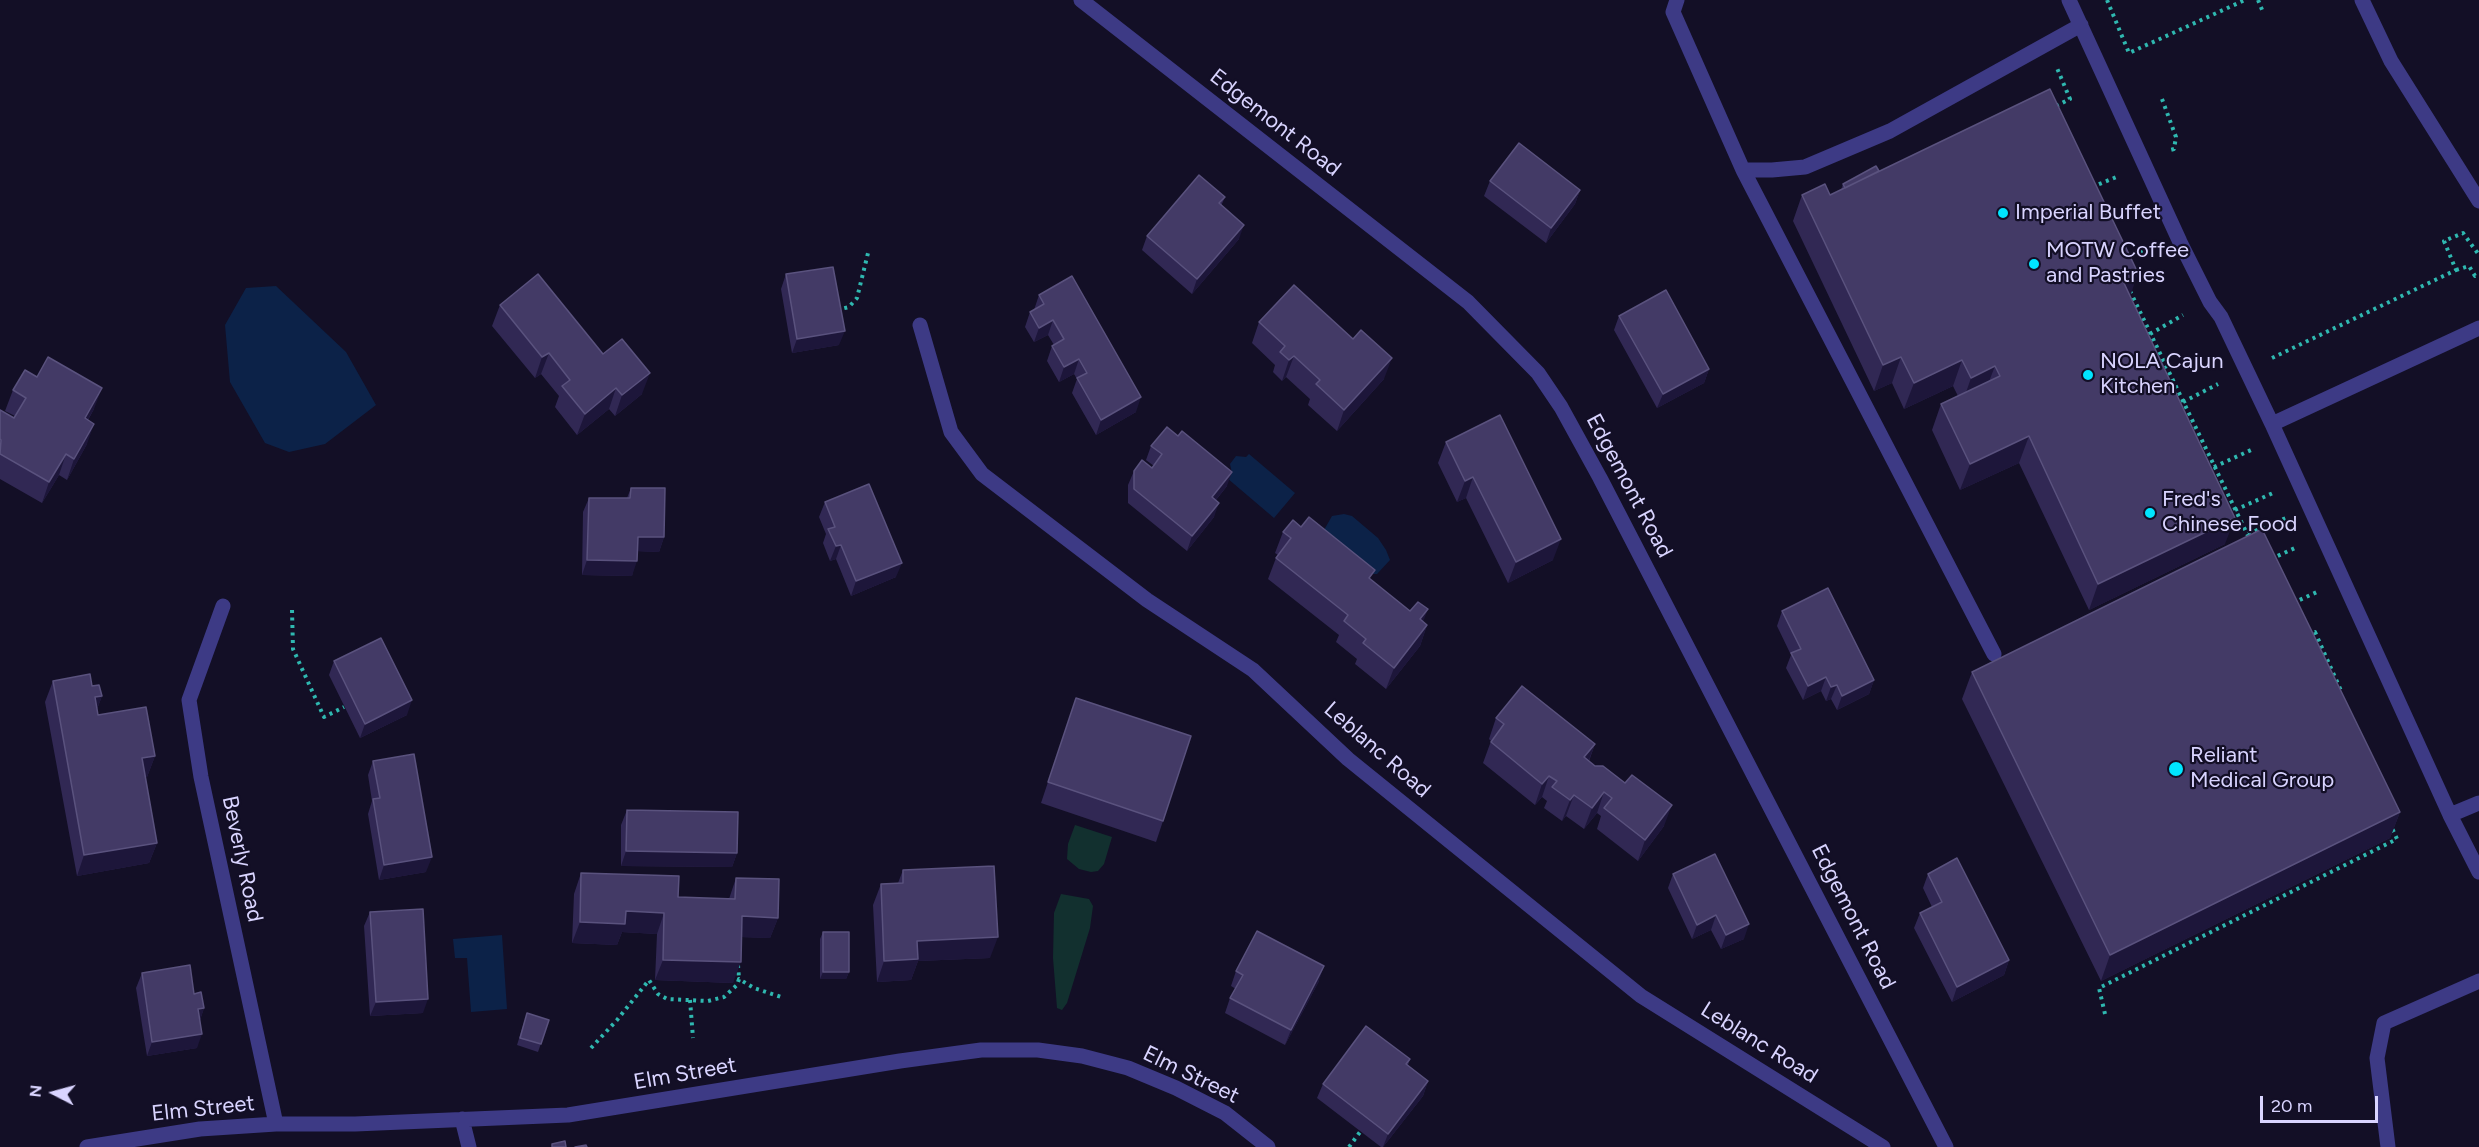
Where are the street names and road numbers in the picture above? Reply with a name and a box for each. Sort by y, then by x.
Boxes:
street label: Edgemont Road [1204,64,1346,182]
street label: Edgemont Road [1580,410,1678,562]
street label: Leblanc Road [1318,697,1436,803]
street label: Beverly Road [216,794,268,924]
street label: Edgemont Road [1805,840,1901,994]
street label: Leblanc Road [1696,997,1822,1089]
street label: Elm Street [1139,1040,1243,1110]
street label: Elm Street [632,1052,738,1096]
street label: Elm Street [150,1090,256,1128]

